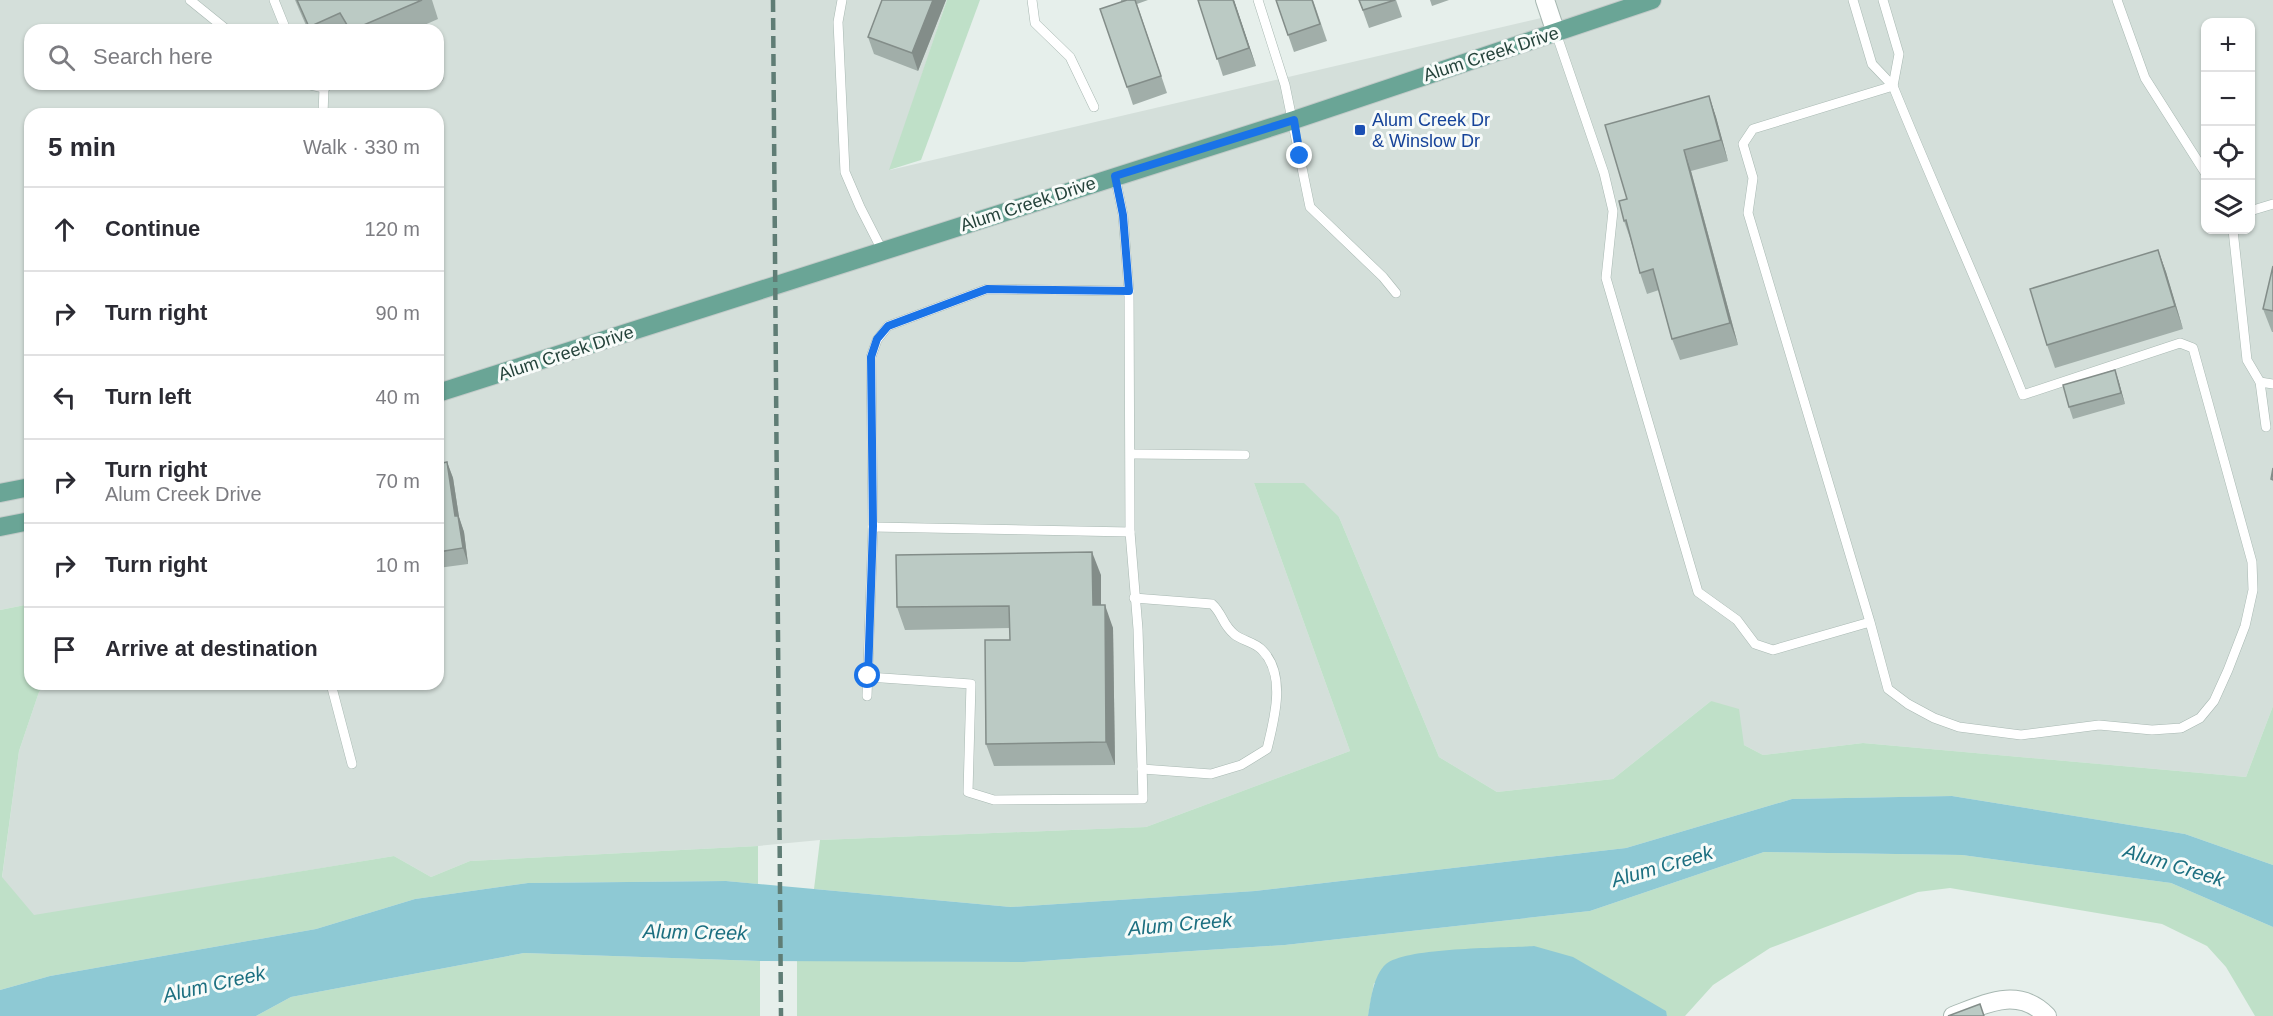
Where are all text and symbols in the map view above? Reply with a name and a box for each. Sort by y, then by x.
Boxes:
map controls [2201,18,2255,234]
button: + [2201,18,2255,72]
street label: Alum Creek Drive [1421,23,1561,85]
search box [24,24,444,90]
icon: search [45,41,78,74]
text: Search here [93,44,213,69]
button: − [2201,72,2255,126]
place label: Alum Creek Dr & Winslow Dr [1372,110,1490,151]
marker: Alum Creek Dr & Winslow Dr [1353,123,1367,137]
button: locate [2201,126,2255,180]
text: 5 min [48,132,116,162]
text: Walk · 330 m [303,136,420,158]
route end [1286,142,1312,168]
street label: Alum Creek Drive [958,173,1098,235]
button: layers [2201,180,2255,234]
icon: ahead [48,213,81,246]
text: Continue [105,216,200,241]
text: 120 m [364,218,420,240]
icon: right [48,297,81,330]
text: Turn right [105,300,207,325]
text: 90 m [376,302,420,324]
street label: Alum Creek Drive [496,322,636,384]
icon: left [48,381,81,414]
text: Turn left [105,384,191,409]
text: 40 m [376,386,420,408]
text: Turn right [105,457,207,482]
icon: right [48,465,81,498]
text: 70 m [376,470,420,492]
text: Alum Creek Drive [105,483,262,505]
icon: right [48,549,81,582]
text: Turn right [105,552,207,577]
text: 10 m [376,554,420,576]
icon: arrive [48,633,81,666]
text: Arrive at destination [105,636,318,661]
route start [854,662,880,688]
water label: Alum Creek [2120,839,2228,891]
water label: Alum Creek [1608,841,1716,891]
water label: Alum Creek [1126,908,1234,940]
water label: Alum Creek [642,920,748,944]
water label: Alum Creek [160,961,268,1007]

